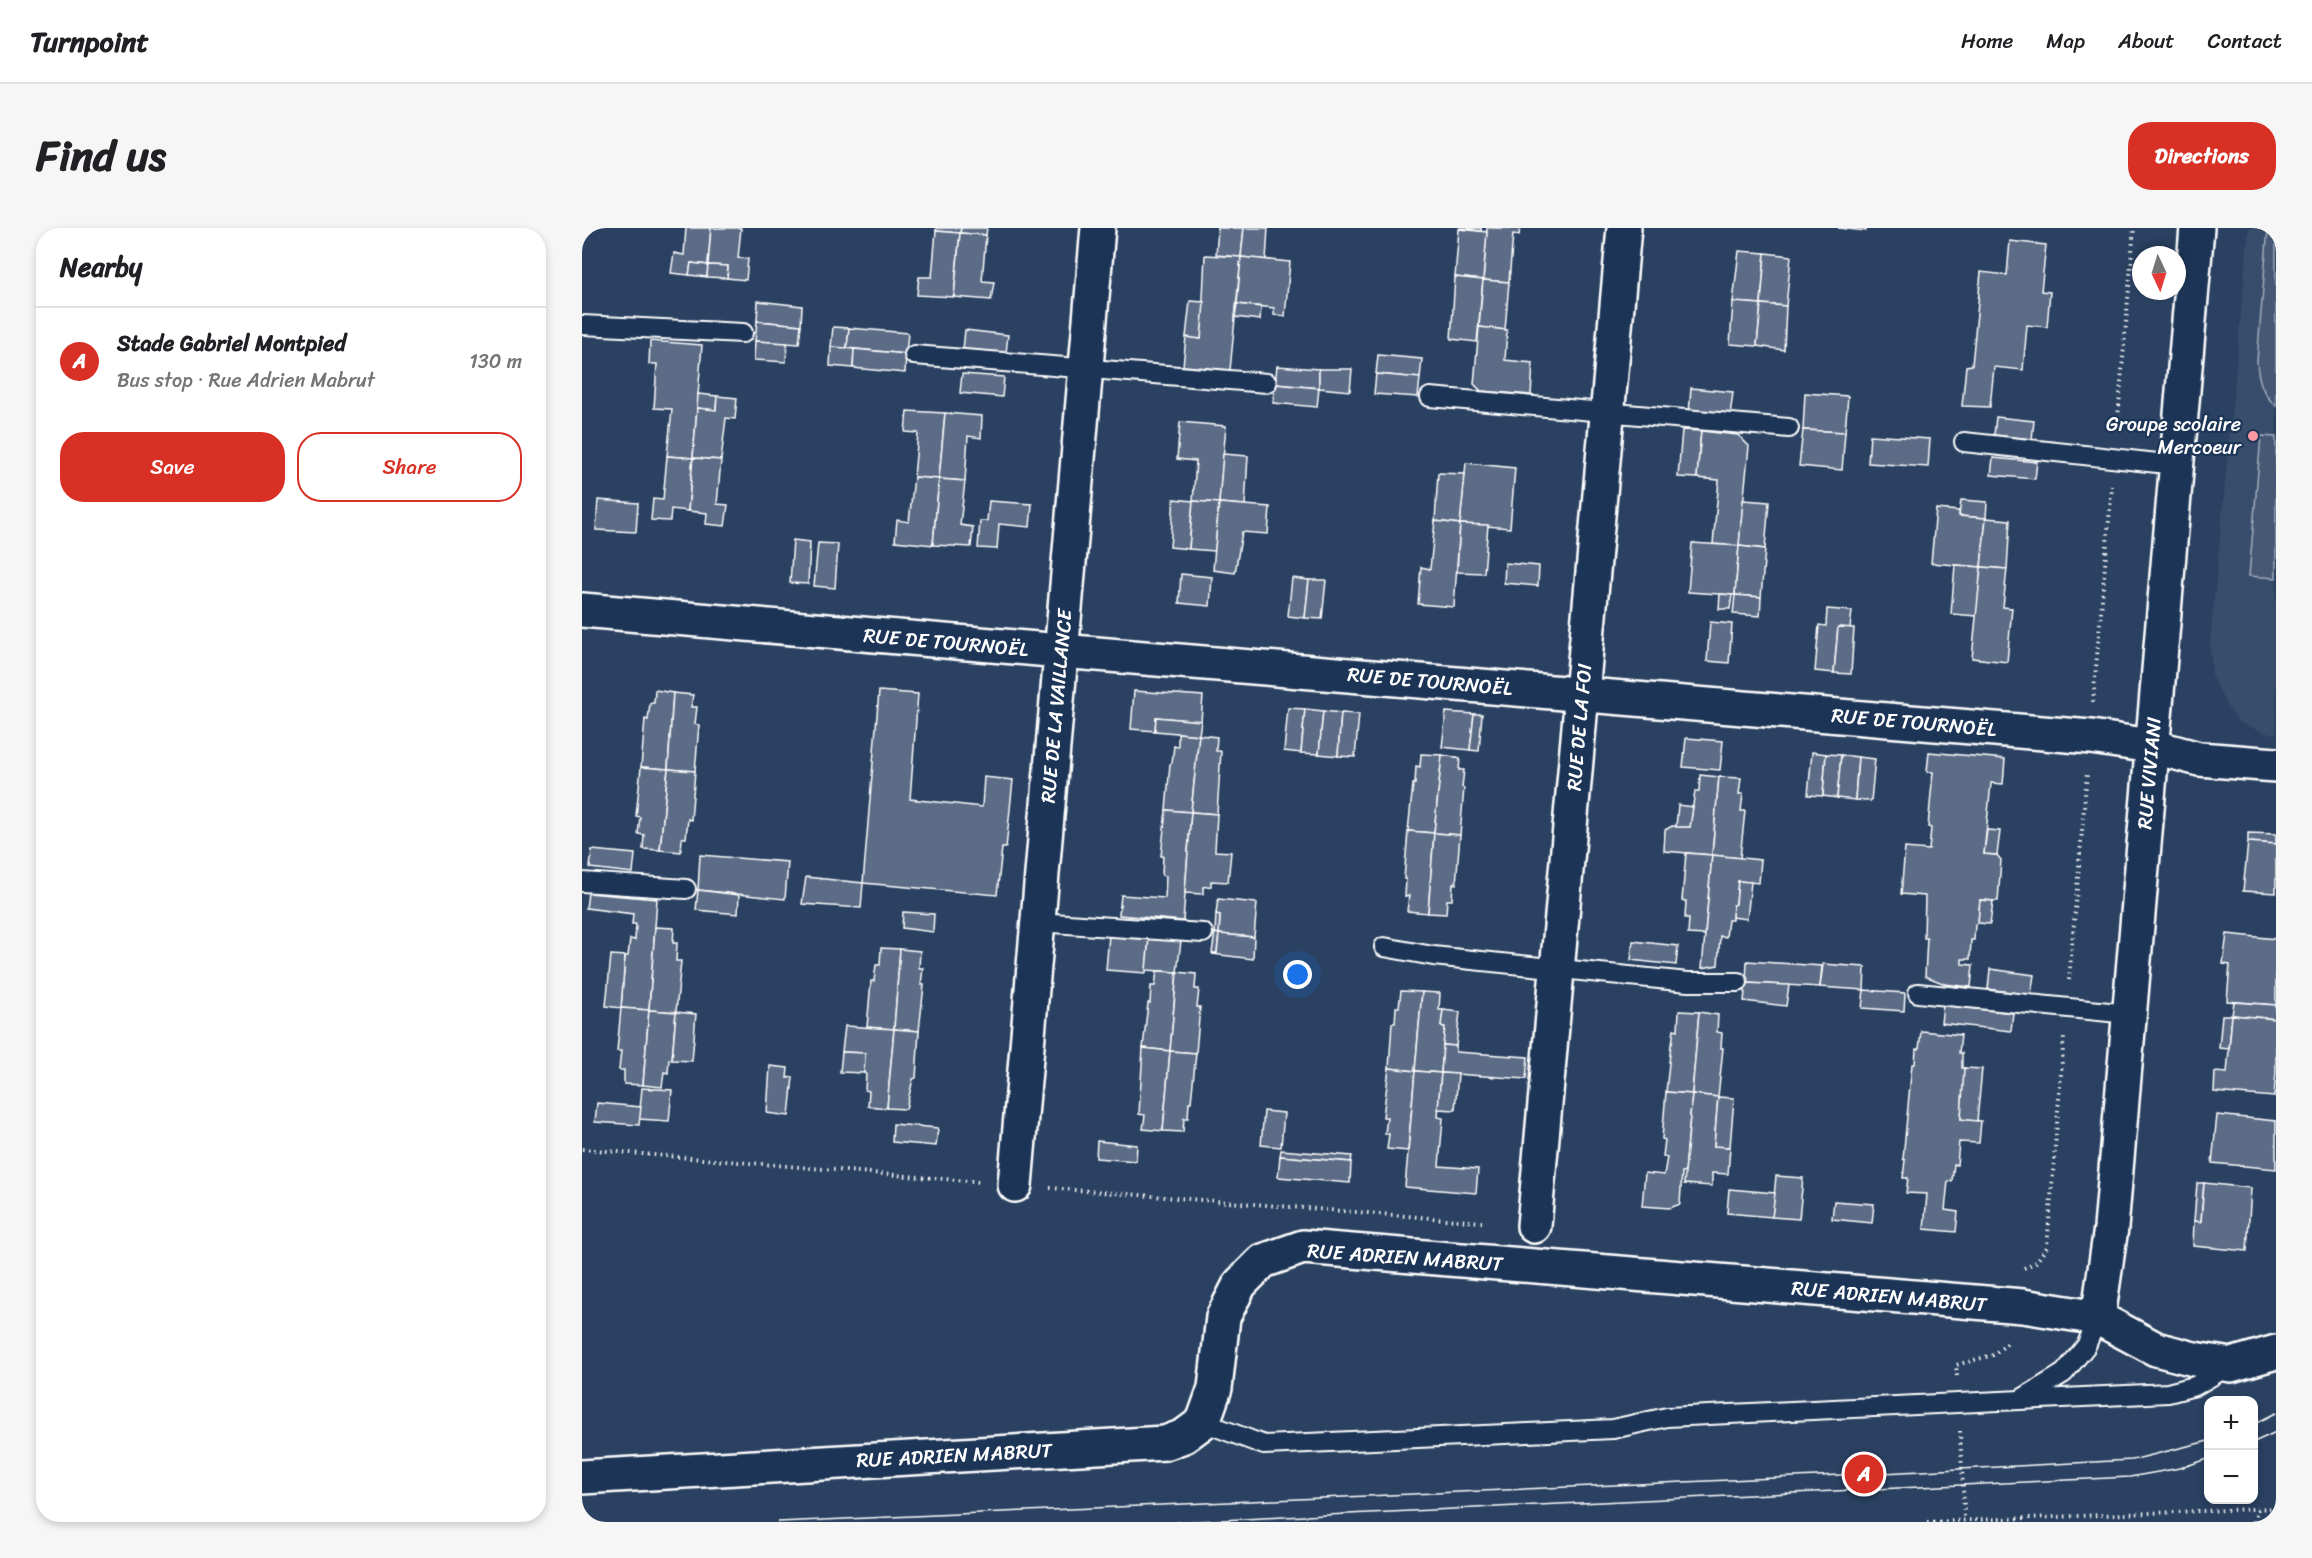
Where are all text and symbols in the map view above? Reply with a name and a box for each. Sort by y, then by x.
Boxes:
text: Turnpoint [30,17,149,66]
text: Home [1961,22,2013,60]
text: Map [2046,22,2085,60]
text: About [2118,22,2175,60]
text: Contact [2208,22,2282,60]
text: Find us [36,119,166,193]
button: Directions [2128,122,2276,190]
text: Nearby [60,244,142,290]
north arrow [2132,246,2186,300]
text: Stade Gabriel Montpied [117,324,346,363]
text: A [73,344,86,379]
text: 130 m [469,344,522,379]
text: Bus stop · Rue Adrien Mabrut [117,363,375,398]
place label: Groupe scolaire Mercoeur [2106,407,2242,465]
marker: Groupe scolaire Mercoeur [2246,429,2260,443]
button: Save [60,432,285,502]
button: Share [297,432,522,502]
street label: RUE DE LA VAILLANCE [1031,606,1083,804]
street label: RUE DE TOURNOËL [862,618,1031,667]
street label: RUE DE TOURNOËL [1346,657,1515,706]
street label: RUE DE LA FOI [1557,662,1602,792]
street label: RUE DE TOURNOËL [1830,698,1999,747]
street label: RUE VIVIANI [2127,715,2172,831]
your location [1283,960,1312,989]
street label: RUE ADRIEN MABRUT [1306,1233,1505,1282]
street label: RUE ADRIEN MABRUT [1790,1271,1989,1323]
map controls [2204,1396,2258,1504]
button: + [2204,1396,2258,1450]
street label: RUE ADRIEN MABRUT [855,1433,1054,1478]
button: − [2204,1450,2258,1504]
pin: A [1844,1452,1884,1496]

